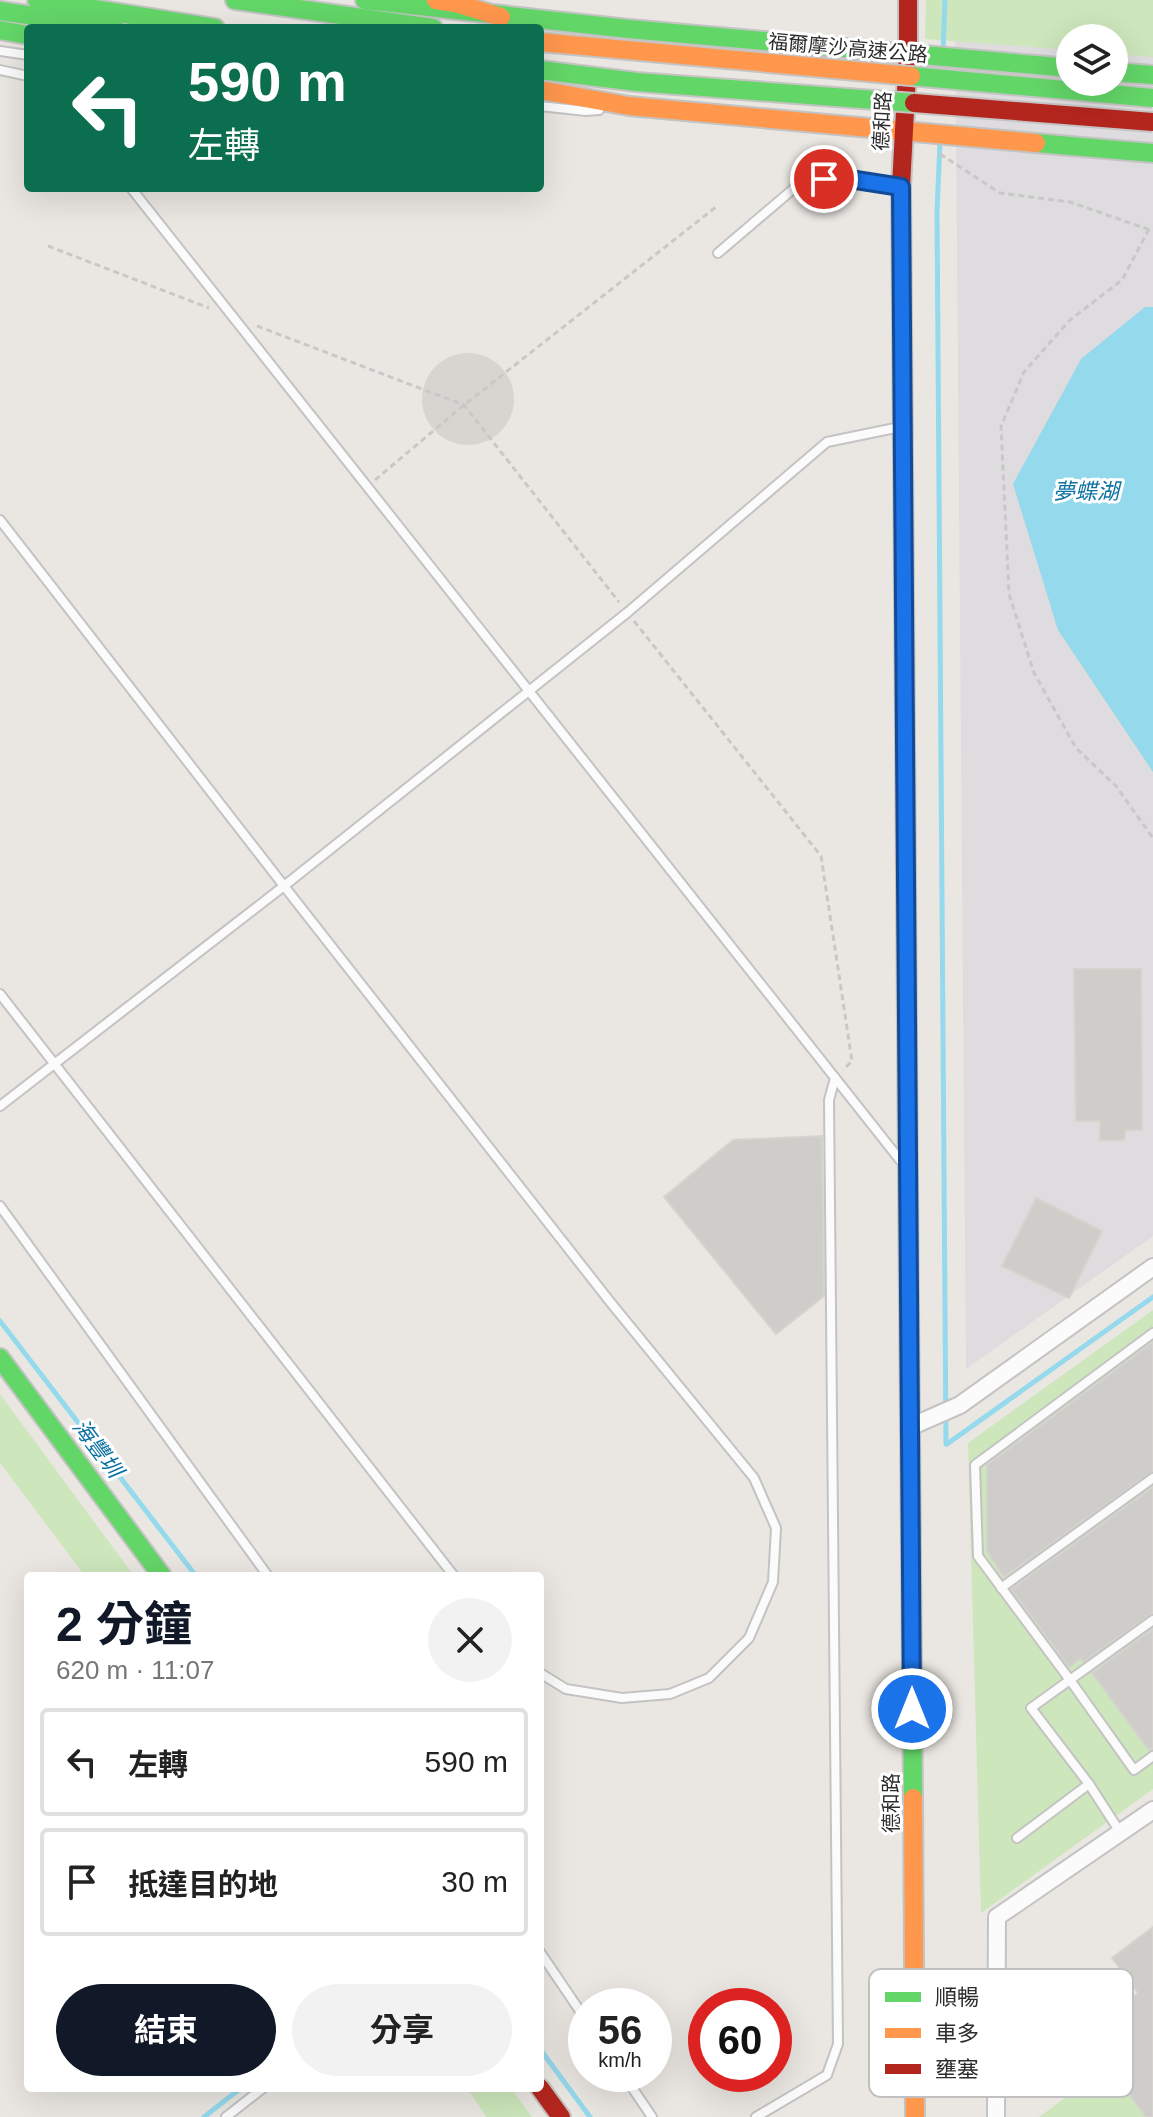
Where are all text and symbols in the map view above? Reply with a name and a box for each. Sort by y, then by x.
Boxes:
map controls [1056,24,1128,96]
button: layers [1056,24,1128,96]
street label: 福爾摩沙高速公路 [767,30,929,66]
text: 590 m [188,50,347,113]
icon: left [56,56,160,160]
street label: 德和路 [869,90,895,152]
text: 左轉 [188,125,260,166]
pin [790,145,858,213]
icon: arrive [802,157,846,201]
water label: 夢蝶湖 [1053,479,1122,504]
water label: 海豐圳 [68,1414,129,1485]
text: 2 分鐘 [56,1598,192,1651]
button: close [428,1598,512,1682]
text: 620 m · 11:07 [56,1655,215,1685]
position arrow [870,1667,954,1751]
icon: left [60,1740,104,1784]
text: 590 m [425,1745,508,1778]
text: 左轉 [128,1748,188,1781]
street label: 德和路 [880,1773,902,1833]
icon: arrive [60,1860,104,1904]
text: 30 m [441,1865,508,1898]
text: 抵達目的地 [128,1868,278,1901]
legend [869,1969,1133,2097]
button: 結束 [56,1984,276,2076]
button: 分享 [292,1984,512,2076]
text: 順暢 [935,1985,979,2010]
speed limit sign: 60 [688,1988,792,2092]
text: 56 [598,2008,642,2052]
text: 車多 [935,2021,979,2046]
text: km/h [598,2049,642,2071]
text: 壅塞 [935,2057,979,2082]

